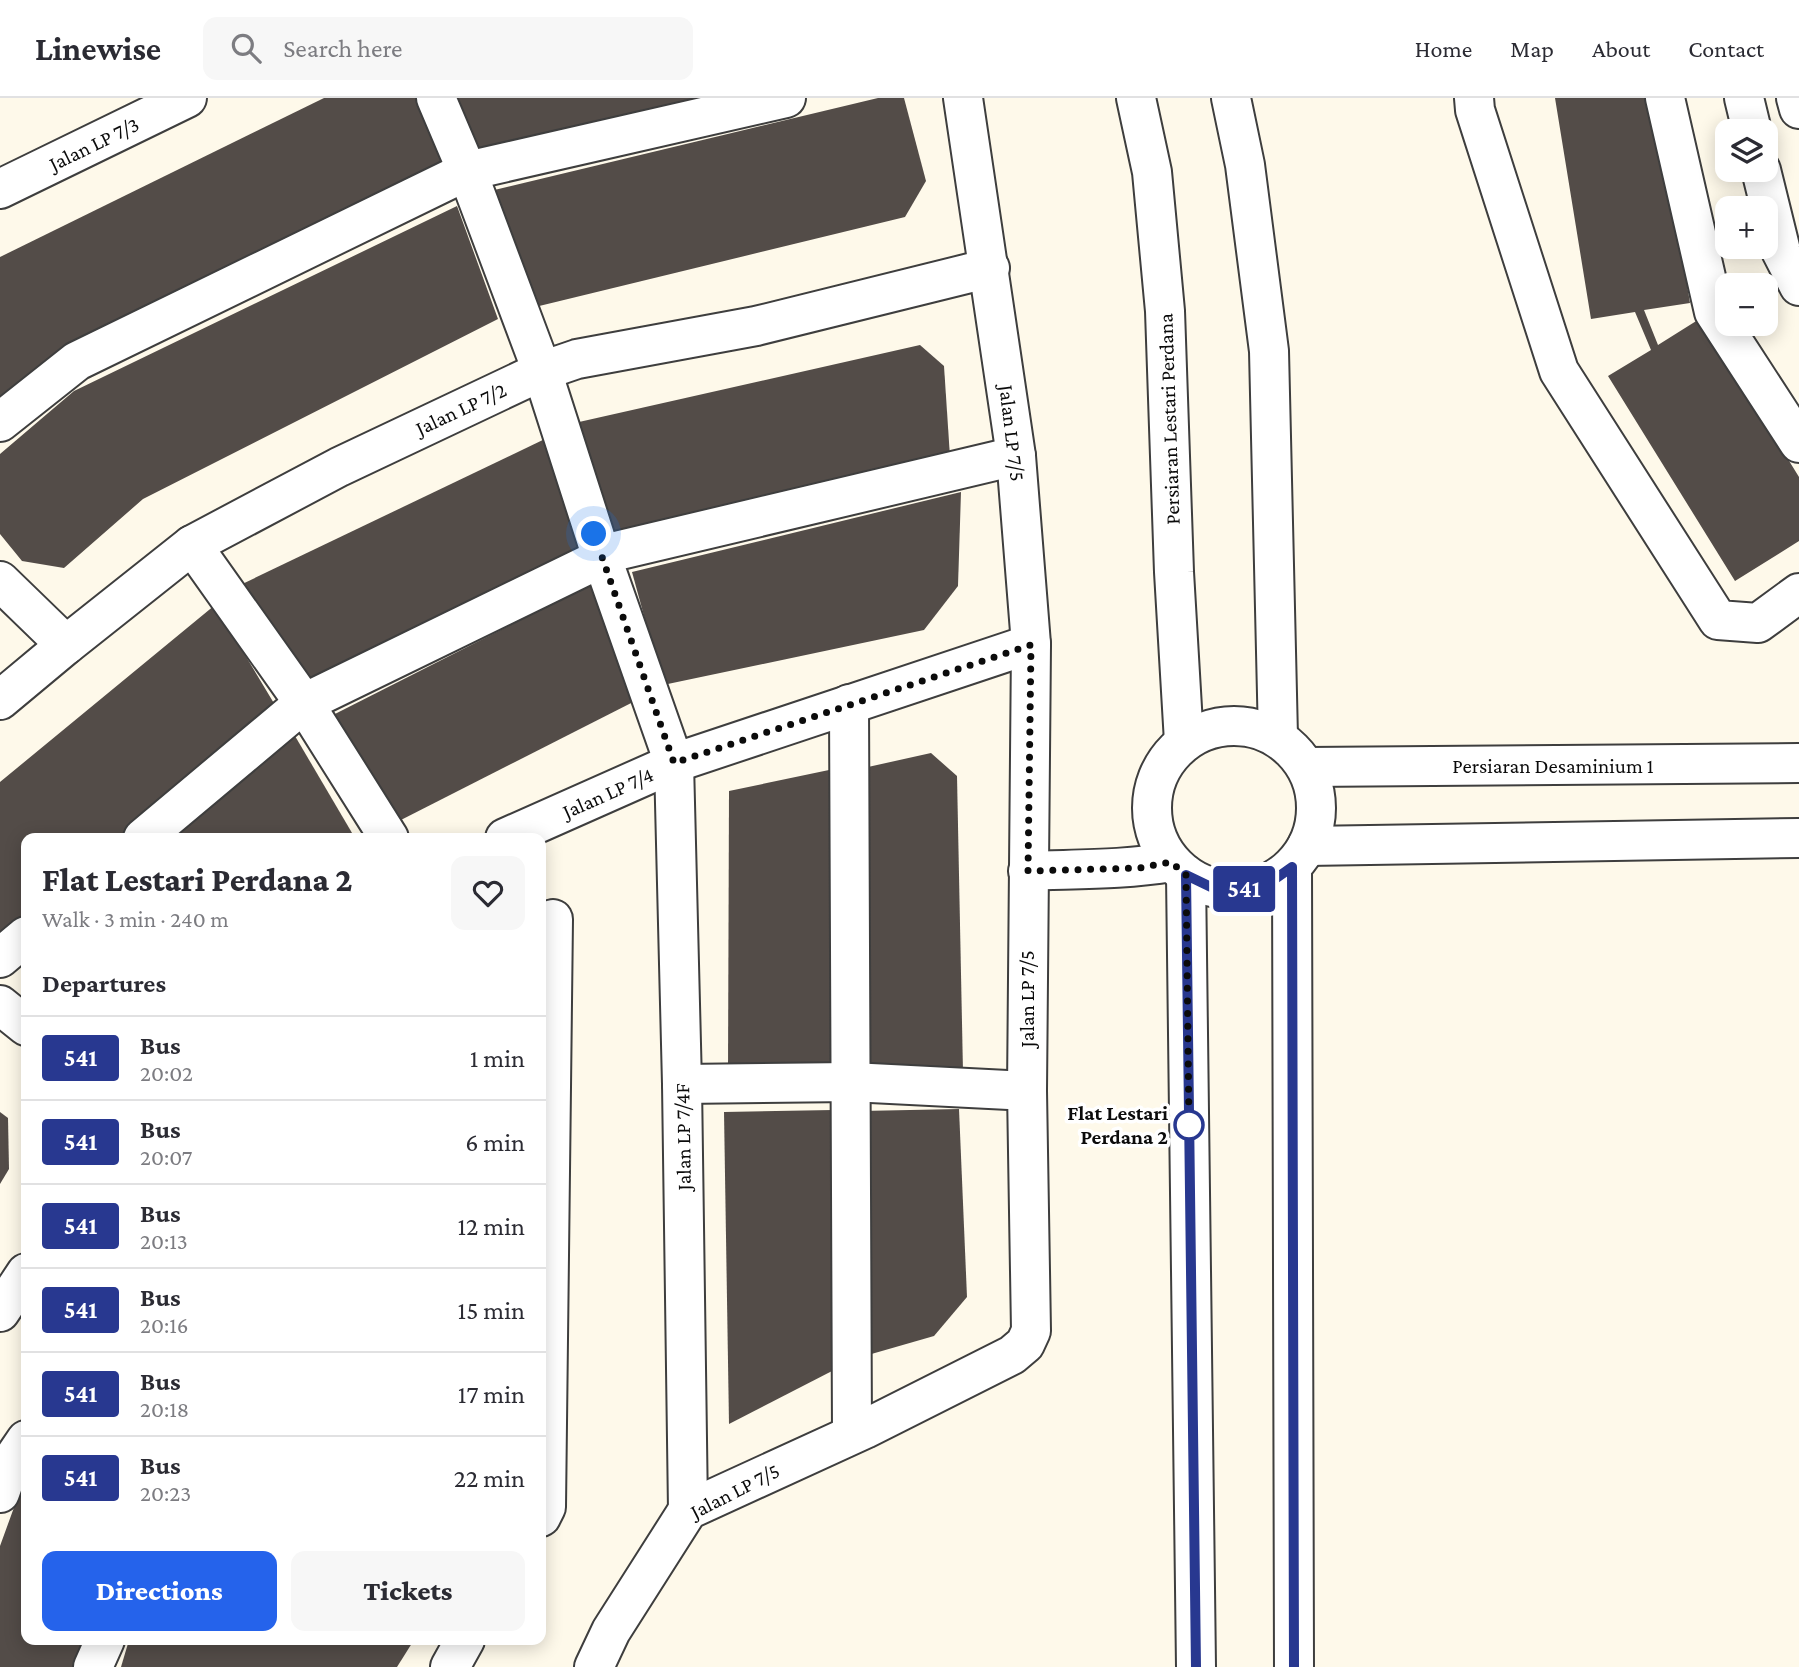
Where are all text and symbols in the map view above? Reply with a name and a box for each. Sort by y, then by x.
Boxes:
search box [203,17,693,80]
icon: search [227,29,265,67]
text: Linewise [35,30,161,67]
text: Search here [283,34,403,63]
text: Home [1415,35,1472,62]
text: Map [1510,35,1554,62]
text: About [1592,35,1650,62]
text: Contact [1688,35,1764,62]
street label: Jalan LP 7/3 [43,112,143,177]
map controls [1715,119,1778,336]
button: layers [1715,119,1778,182]
button: + [1715,196,1778,259]
button: − [1715,273,1778,336]
street label: Persiaran Lestari Perdana [1153,313,1185,525]
street label: Jalan LP 7/2 [410,378,510,441]
street label: Jalan LP 7/5 [994,381,1030,483]
your location [576,516,611,551]
street label: Persiaran Desaminium 1 [1452,754,1654,778]
street label: Jalan LP 7/4 [557,762,657,825]
button: heart [451,856,525,930]
text: Flat Lestari Perdana 2 [42,861,353,898]
line badge: 541 [1204,866,1284,912]
text: 541 [1227,875,1261,902]
text: Walk · 3 min · 240 m [42,906,229,932]
street label: Jalan LP 7/5 [1015,950,1039,1050]
text: Departures [42,969,166,998]
text: Bus [140,1031,181,1060]
text: 541 [64,1044,97,1071]
text: 1 min [470,1044,525,1073]
text: 20:02 [140,1060,193,1086]
street label: Jalan LP 7/4F [670,1082,696,1193]
place label: Flat Lestari Perdana 2 [1067,1101,1168,1149]
marker: Flat Lestari Perdana 2 [1174,1110,1204,1140]
text: Bus [140,1115,181,1144]
text: 541 [64,1128,97,1155]
text: 6 min [465,1128,525,1157]
text: 20:07 [140,1144,192,1170]
text: Bus [140,1199,181,1228]
text: 541 [64,1212,97,1239]
text: 12 min [457,1212,525,1241]
text: 20:13 [140,1228,188,1254]
text: Bus [140,1283,181,1312]
text: 541 [64,1296,97,1323]
text: 15 min [458,1296,525,1325]
text: 20:16 [140,1312,189,1338]
text: Bus [140,1367,181,1396]
text: 541 [64,1380,97,1407]
text: 17 min [458,1380,525,1409]
text: 20:18 [140,1396,189,1422]
text: Bus [140,1451,181,1480]
street label: Jalan LP 7/5 [685,1458,784,1525]
text: 541 [64,1464,97,1491]
text: 22 min [454,1464,525,1493]
text: 20:23 [140,1480,191,1506]
button: Directions [42,1551,277,1631]
button: Tickets [291,1551,525,1631]

